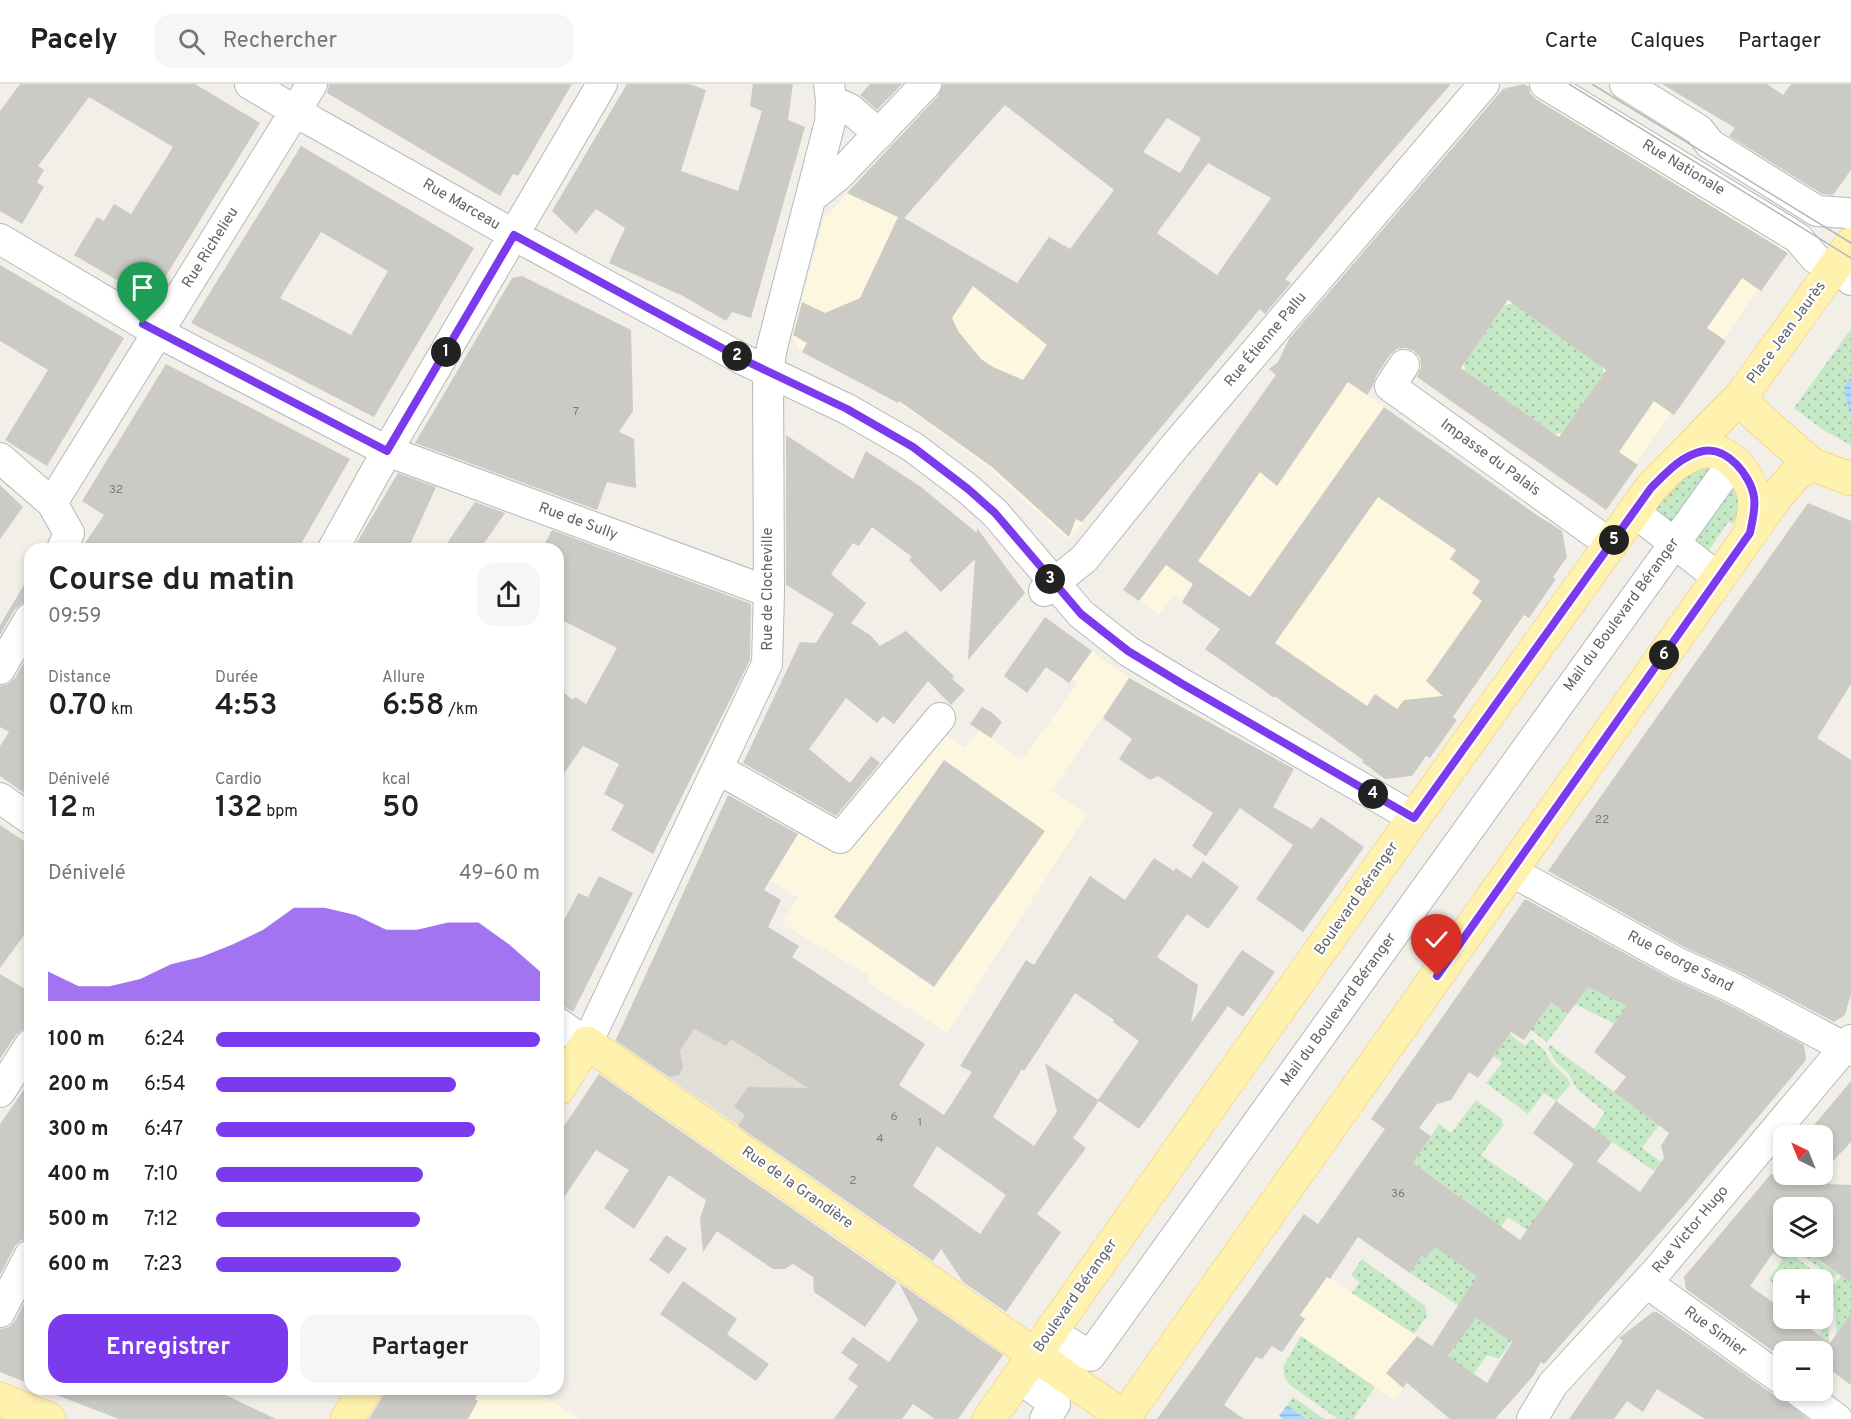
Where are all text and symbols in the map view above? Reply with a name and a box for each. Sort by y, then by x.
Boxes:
search box [154,14,574,68]
text: Pacely [30,23,118,59]
icon: search [175,25,208,58]
text: Rechercher [223,28,337,55]
text: Carte [1545,28,1597,55]
text: Calques [1630,28,1705,55]
text: Partager [1738,28,1821,55]
street label: Rue Nationale [1638,136,1728,200]
street label: Rue Marceau [419,175,503,235]
street label: Rue Richelieu [179,204,243,292]
pin [117,262,168,324]
icon: arrive [126,271,159,304]
street label: Place Jean Jaurès [1743,278,1831,388]
street label: Rue Étienne Pallu [1220,288,1311,391]
pin: 1 [431,337,461,367]
pin: 2 [722,341,752,371]
text: 1 [443,342,449,362]
text: 2 [732,346,742,366]
house number: 7 [573,404,579,420]
street label: Impasse du Palais [1436,415,1544,501]
house number: 32 [109,482,123,498]
street label: Rue de Sully [536,499,620,545]
pin: 5 [1599,525,1629,555]
street label: Rue de Clocheville [759,527,778,651]
text: 5 [1609,530,1619,550]
street label: Mail du Boulevard Béranger [1560,534,1684,696]
text: Course du matin [48,560,295,602]
button: share [477,563,540,626]
pin: 3 [1035,564,1065,594]
text: 3 [1045,569,1055,589]
text: 09:59 [48,604,101,630]
pin: 6 [1649,640,1679,670]
text: 6 [1659,645,1669,665]
text: Distance [48,668,111,688]
text: Durée [215,668,258,688]
text: Allure [382,668,425,688]
text: 0.70 [48,688,107,725]
text: 4:53 [215,688,278,725]
text: 6:58 [382,688,444,725]
text: km [107,700,133,720]
text: /km [444,700,478,720]
text: Dénivelé [48,770,110,790]
text: Cardio [215,770,262,790]
text: kcal [382,770,410,790]
pin: 4 [1358,779,1388,809]
text: 4 [1368,784,1378,804]
text: 12 [48,790,78,827]
text: 132 [215,790,263,827]
text: 50 [382,790,420,827]
text: m [78,802,95,822]
text: bpm [263,802,298,822]
house number: 22 [1595,812,1609,828]
street label: Boulevard Béranger [1311,838,1403,959]
text: Dénivelé [48,861,125,887]
text: 49–60 m [459,861,540,887]
pin [1411,914,1462,976]
icon: check [1420,923,1453,956]
street label: Rue George Sand [1624,927,1736,997]
street label: Mail du Boulevard Béranger [1277,929,1401,1091]
text: 100 m [48,1027,105,1053]
text: 6:24 [144,1027,185,1053]
text: 200 m [48,1072,109,1098]
text: 6:54 [144,1072,186,1098]
house number: 6 [890,1109,898,1125]
house number: 1 [918,1115,922,1131]
text: 300 m [48,1117,109,1143]
text: 6:47 [144,1117,183,1143]
north arrow [1773,1125,1833,1185]
map controls [1773,1125,1833,1401]
house number: 4 [876,1131,884,1147]
street label: Rue de la Grandière [738,1142,856,1234]
text: 400 m [48,1162,110,1188]
text: 7:10 [144,1162,178,1188]
house number: 2 [849,1173,857,1189]
street label: Rue Victor Hugo [1649,1182,1733,1278]
house number: 36 [1391,1186,1405,1202]
button: layers [1773,1197,1833,1257]
text: 500 m [48,1207,109,1233]
text: 7:12 [144,1207,178,1233]
street label: Boulevard Béranger [1030,1235,1122,1356]
text: 600 m [48,1252,109,1278]
text: 7:23 [144,1252,182,1278]
button: + [1773,1269,1833,1329]
street label: Rue Simier [1680,1303,1750,1361]
button: Enregistrer [48,1314,288,1383]
button: Partager [300,1314,540,1383]
button: − [1773,1341,1833,1401]

